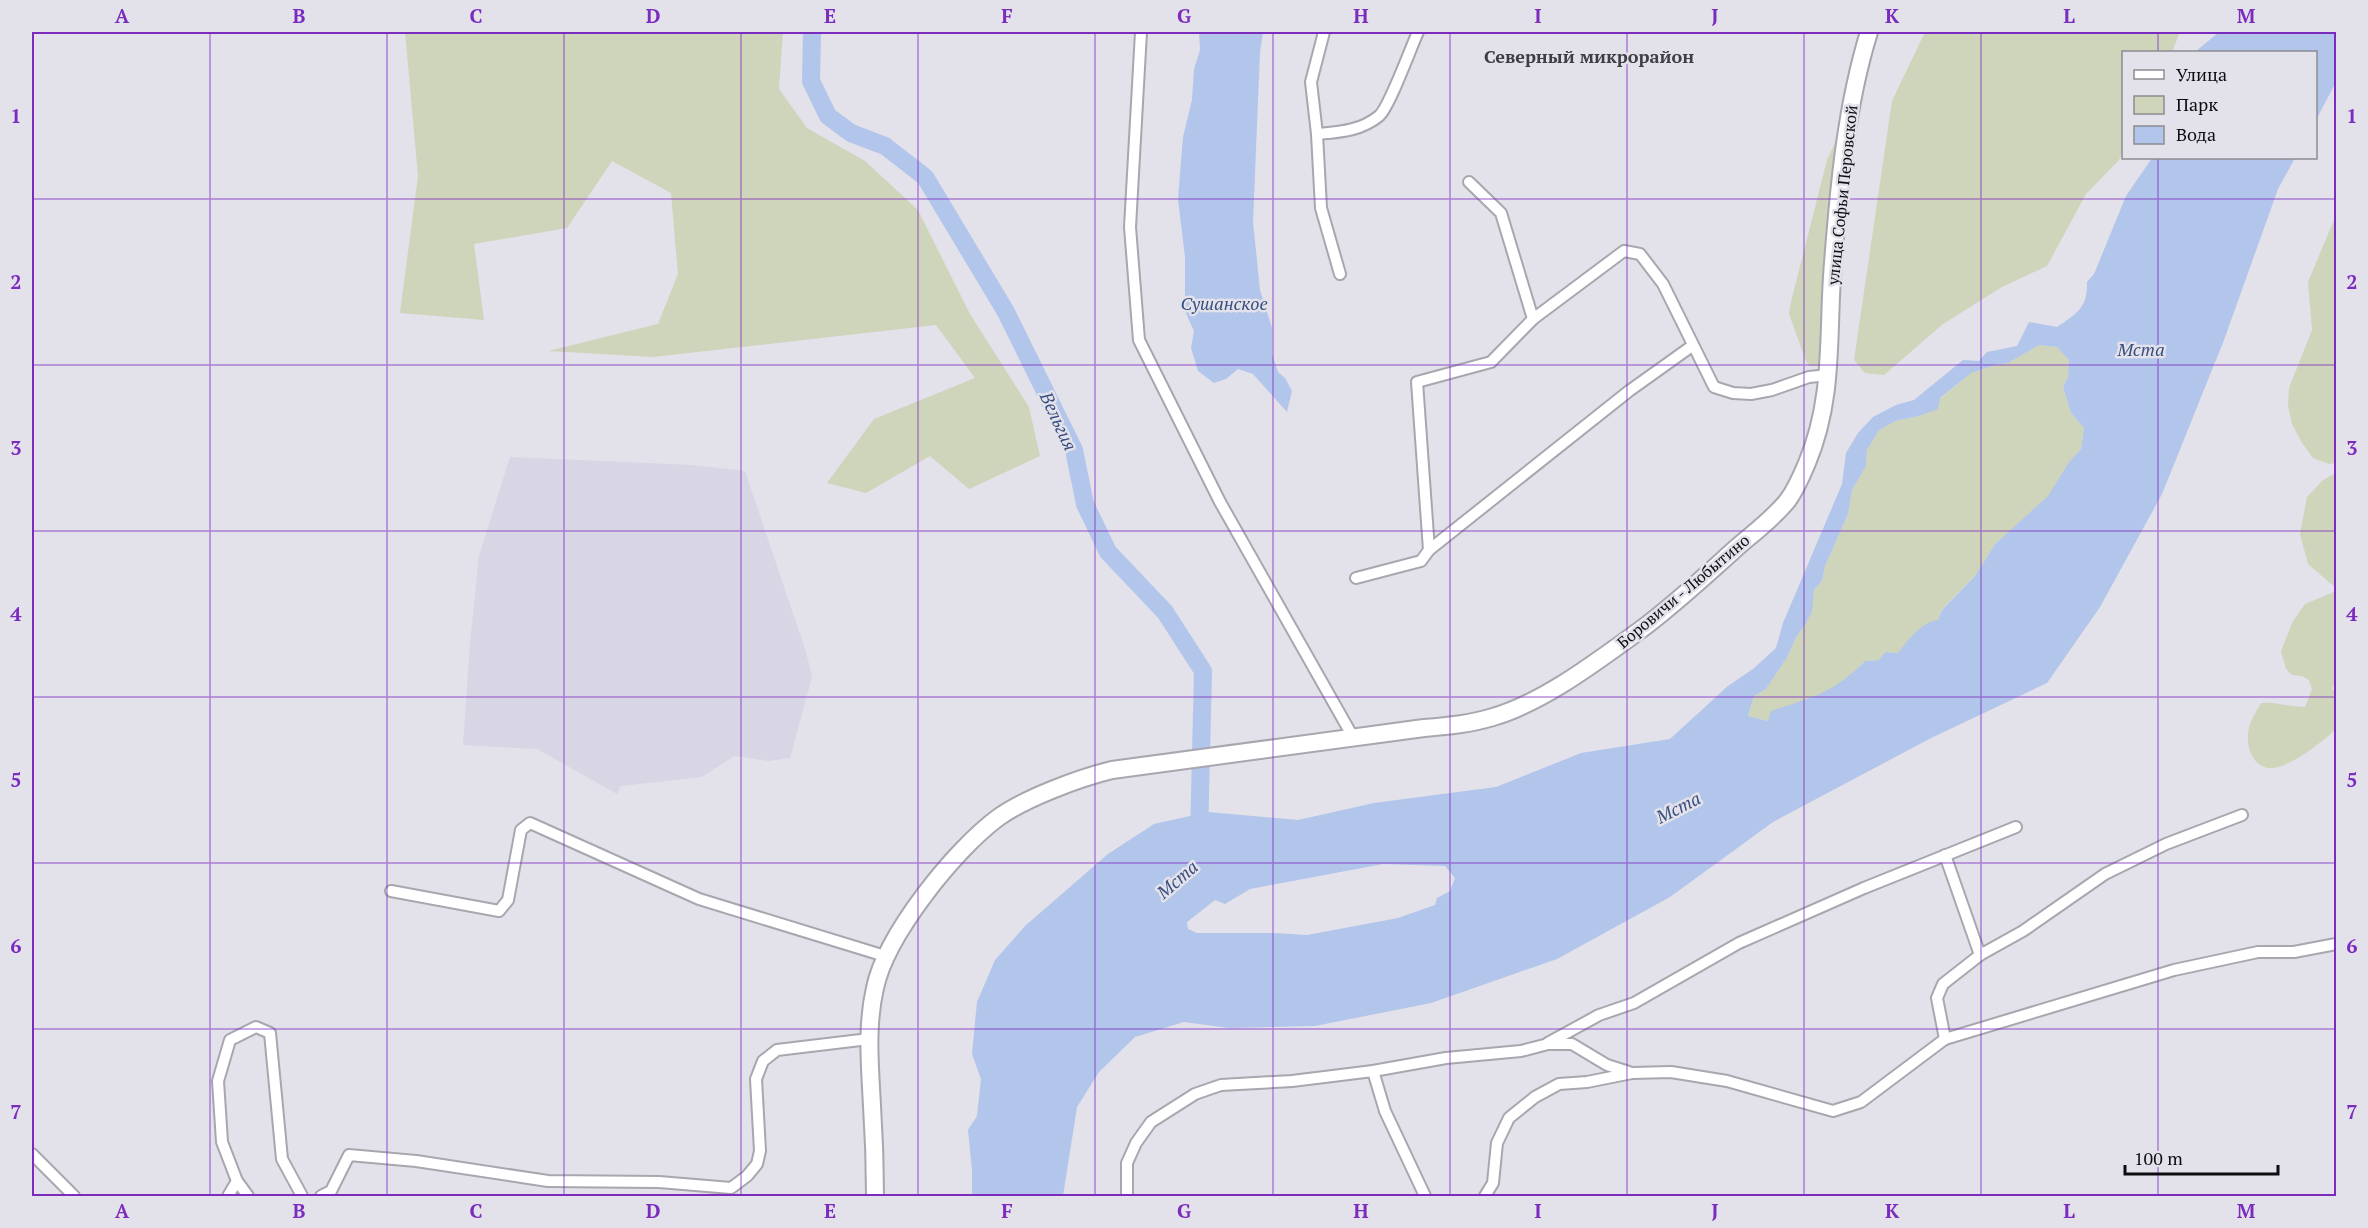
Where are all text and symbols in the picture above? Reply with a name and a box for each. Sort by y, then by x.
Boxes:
text: A [115,2,130,29]
text: B [293,2,306,29]
text: C [469,2,483,29]
text: D [646,2,660,29]
text: E [824,2,836,29]
text: F [1001,2,1013,29]
text: G [1177,2,1191,29]
text: H [1353,2,1369,29]
text: I [1534,2,1542,29]
text: J [1711,2,1719,29]
text: K [1885,2,1900,29]
text: L [2063,2,2075,29]
text: M [2237,2,2256,29]
district label: Северный микрорайон [1484,44,1694,68]
legend [2122,51,2317,159]
text: Улица [2176,62,2227,86]
text: Парк [2176,92,2218,116]
text: 1 [10,102,22,129]
text: 1 [2346,102,2358,129]
street label: улица Софьи Перовской [1822,104,1862,287]
text: Вода [2176,122,2216,146]
text: 2 [10,268,22,295]
text: 2 [2346,268,2358,295]
water label: Сушанское [1180,291,1268,315]
water label: Мста [2116,337,2165,361]
water label: Вельгия [1035,387,1083,454]
text: 3 [10,434,22,461]
text: 3 [2346,434,2358,461]
street label: Боровичи - Любытино [1612,529,1754,653]
text: 4 [10,600,22,627]
text: 4 [2346,600,2358,627]
text: 5 [10,766,22,793]
text: 5 [2346,766,2358,793]
water label: Мста [1651,786,1704,829]
water label: Мста [1151,854,1203,904]
text: 6 [10,932,22,959]
text: 6 [2346,932,2358,959]
text: 7 [10,1098,22,1125]
text: 7 [2346,1098,2358,1125]
scale bar [2125,1138,2278,1176]
text: 100 m [2134,1146,2183,1170]
text: A [115,1197,130,1224]
text: B [293,1197,306,1224]
text: C [469,1197,483,1224]
text: D [646,1197,660,1224]
text: E [824,1197,836,1224]
text: F [1001,1197,1013,1224]
text: G [1177,1197,1191,1224]
text: H [1353,1197,1369,1224]
text: I [1534,1197,1542,1224]
text: J [1711,1197,1719,1224]
text: K [1885,1197,1900,1224]
text: L [2063,1197,2075,1224]
text: M [2237,1197,2256,1224]

